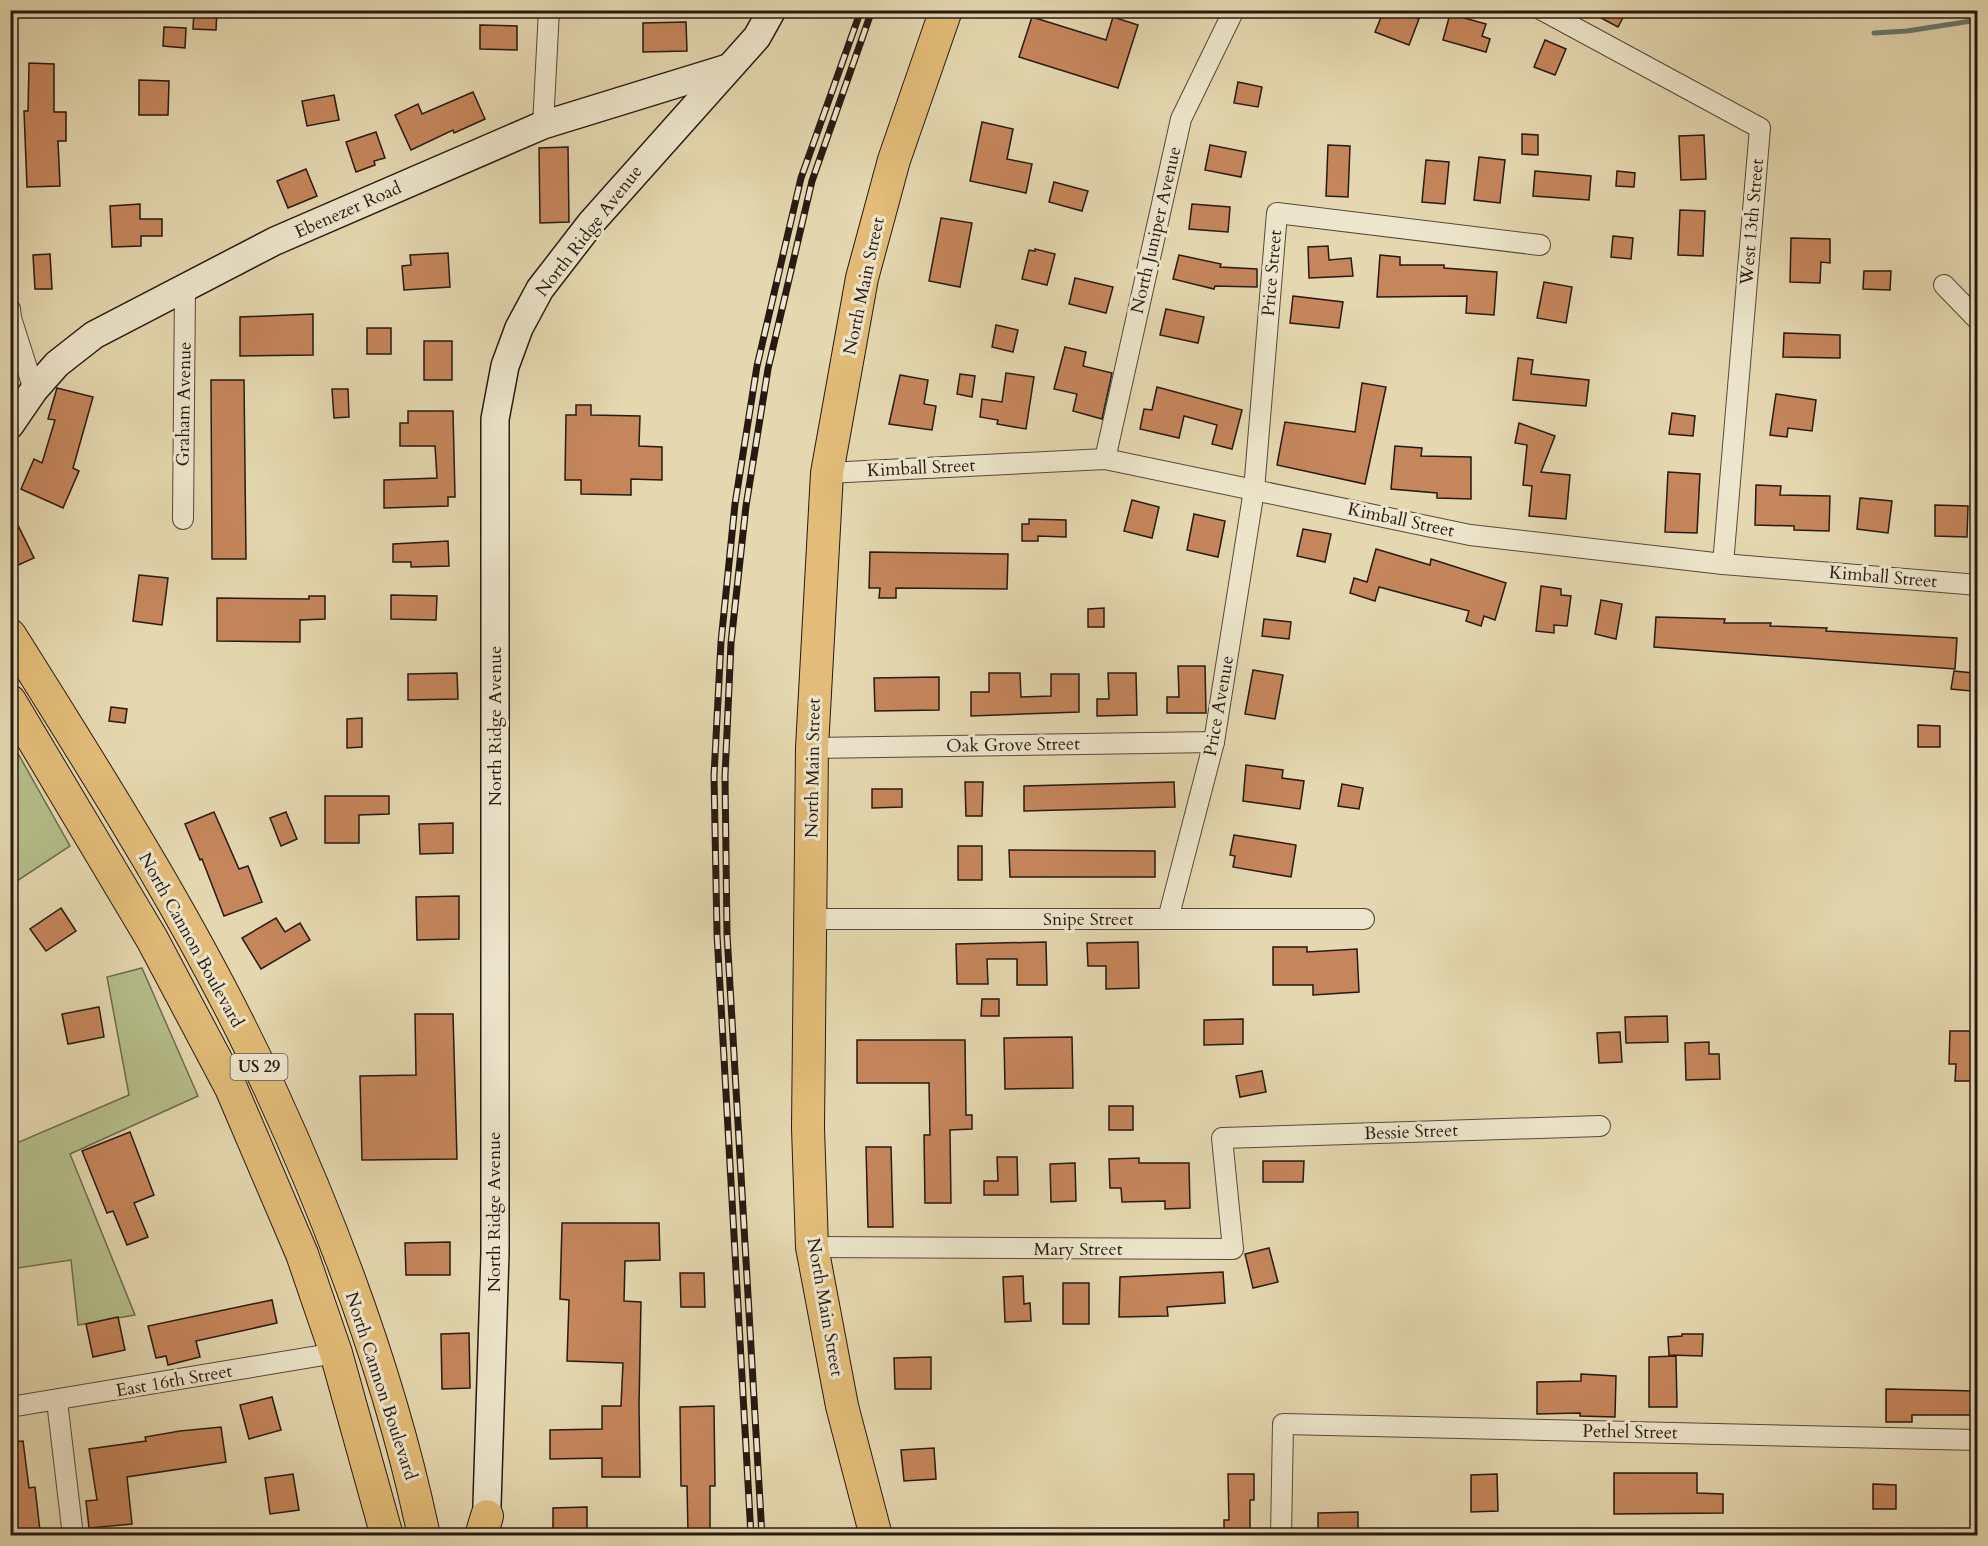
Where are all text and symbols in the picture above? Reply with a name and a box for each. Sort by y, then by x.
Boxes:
street label: North Juniper Avenue [1125,144,1187,316]
street label: West 13th Street [1734,157,1770,287]
street label: North Ridge Avenue [530,160,648,302]
street label: Ebenezer Road [291,175,406,245]
street label: North Main Street [837,215,891,357]
street label: Price Street [1256,228,1288,317]
street label: Graham Avenue [170,341,198,467]
street label: Kimball Street [866,453,976,483]
street label: Kimball Street [1345,497,1457,544]
street label: Kimball Street [1828,560,1938,594]
street label: North Ridge Avenue [483,646,508,806]
street label: Price Avenue [1198,654,1240,758]
street label: North Main Street [799,697,827,838]
street label: Oak Grove Street [946,731,1080,759]
street label: North Cannon Boulevard [132,848,250,1032]
street label: Snipe Street [1043,907,1133,932]
road number: US 29 [230,1054,288,1080]
street label: Bessie Street [1364,1118,1459,1146]
street label: North Ridge Avenue [482,1132,507,1292]
street label: North Main Street [801,1236,850,1379]
street label: Mary Street [1034,1237,1123,1262]
street label: North Cannon Boulevard [339,1289,423,1484]
street label: East 16th Street [114,1358,234,1404]
street label: Pethel Street [1582,1419,1678,1445]

